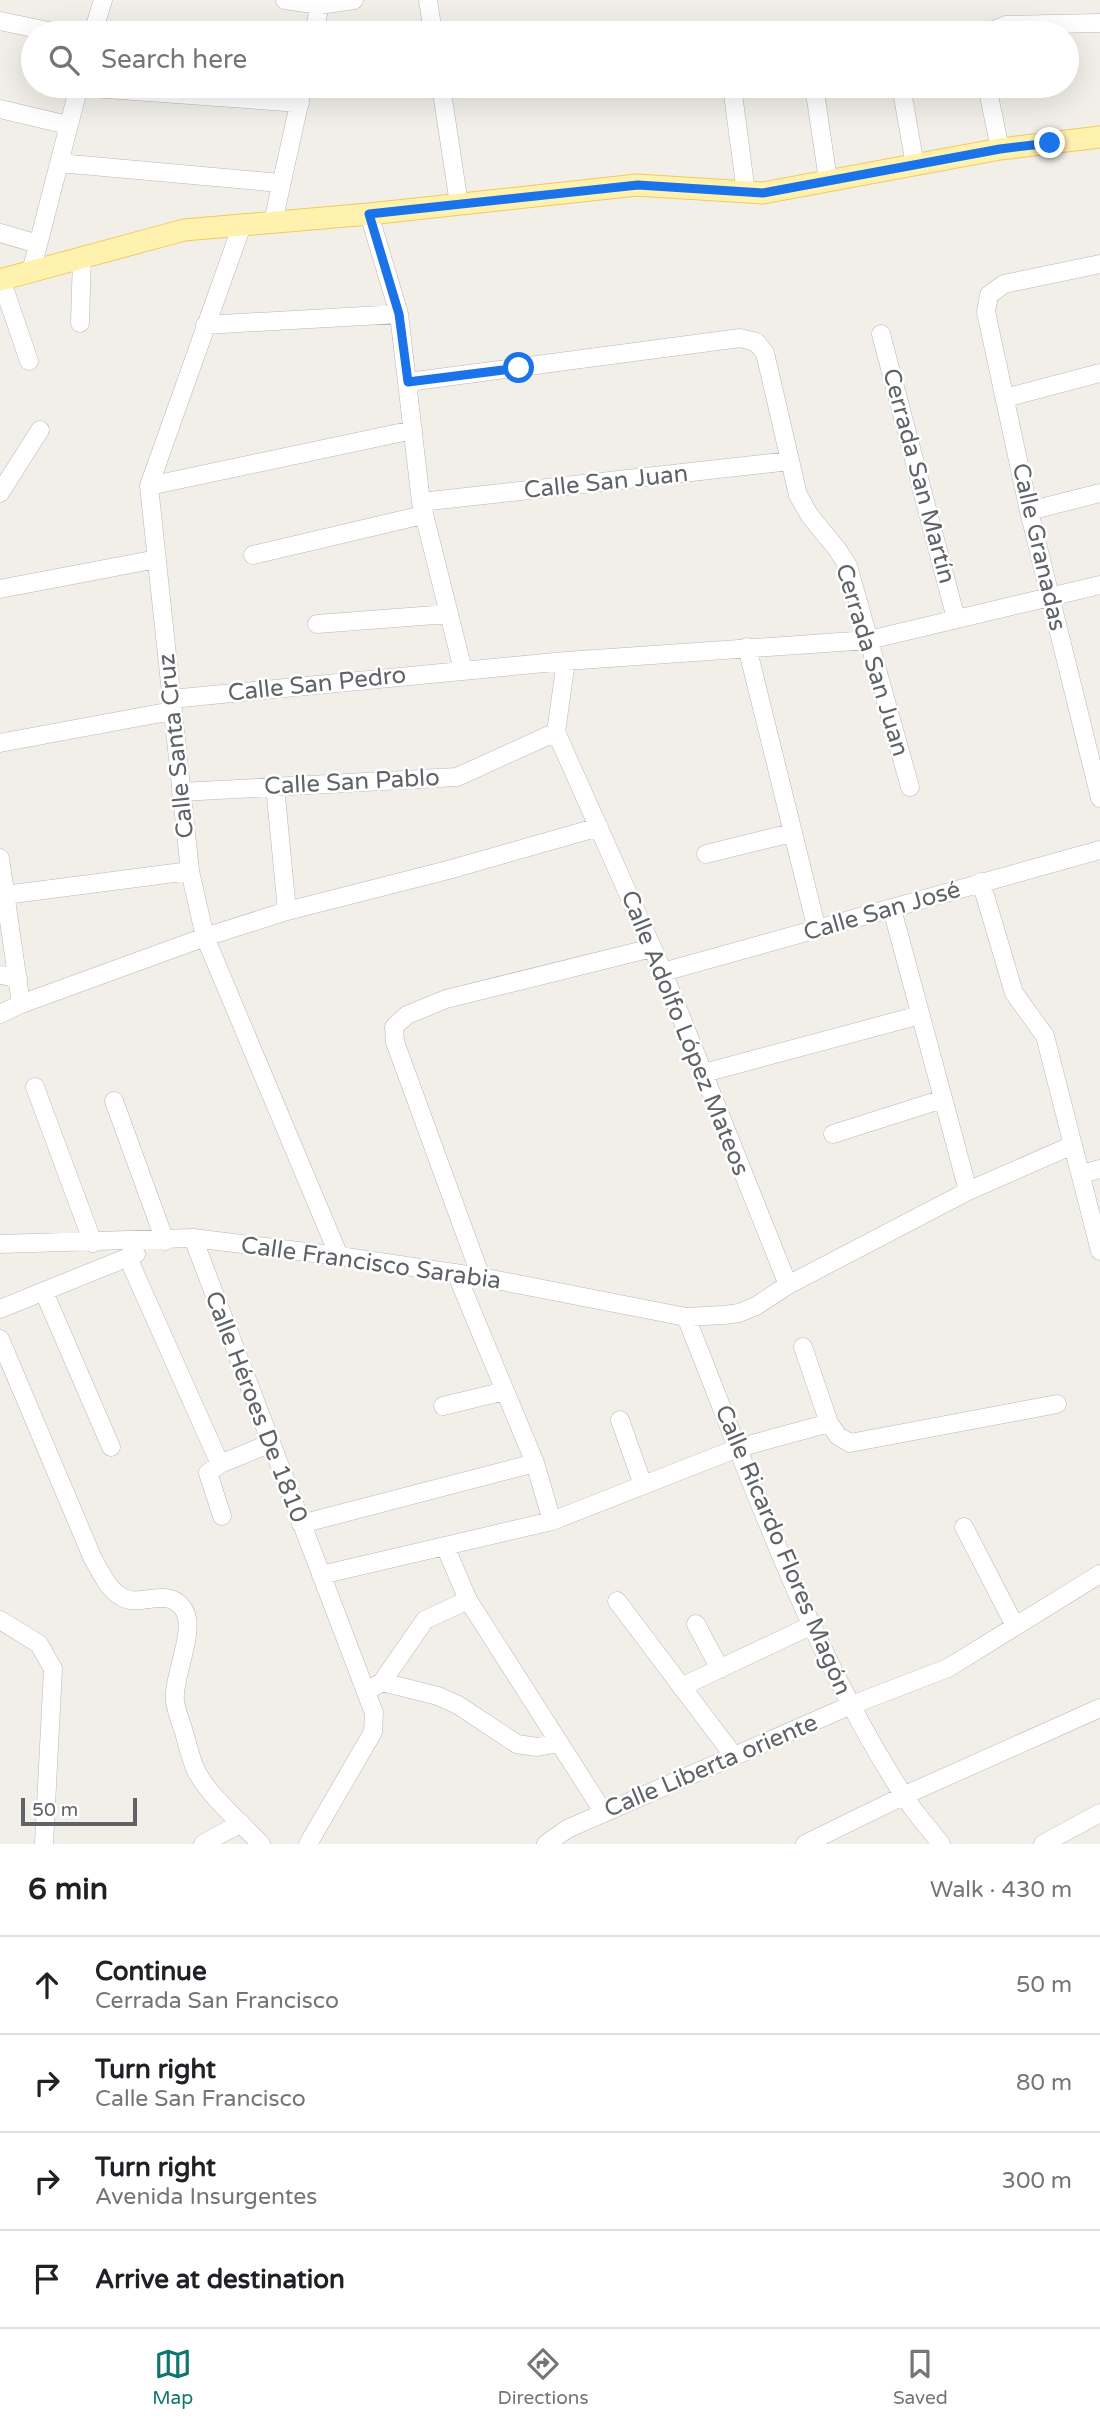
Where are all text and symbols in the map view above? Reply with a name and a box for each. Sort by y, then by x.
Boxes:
search box [21,21,1079,98]
icon: search [45,41,83,79]
text: Search here [101,44,247,75]
route end [1034,127,1065,158]
route start [503,352,534,383]
street label: Cerrada San Martín [876,365,962,587]
street label: Calle San Juan [522,459,690,505]
street label: Calle Granadas [1006,460,1072,634]
street label: Cerrada San Juan [829,560,915,760]
street label: Calle Santa Cruz [152,652,200,840]
street label: Calle San Pedro [226,660,408,708]
street label: Calle San Pablo [263,763,441,801]
street label: Calle San José [800,875,964,947]
street label: Calle Adolfo López Mateos [614,886,756,1180]
street label: Calle Francisco Sarabia [239,1230,503,1296]
street label: Calle Héroes De 1810 [198,1287,314,1527]
street label: Calle Ricardo Flores Magón [709,1401,857,1699]
street label: Calle Liberta oriente [600,1708,822,1824]
scale bar [21,1795,136,1827]
text: 50 m [32,1799,78,1821]
text: 6 min [28,1871,108,1908]
text: Walk · 430 m [930,1876,1072,1904]
text: Continue [95,1956,207,1987]
icon: ahead [28,1966,66,2004]
text: 50 m [1016,1971,1072,1999]
text: Cerrada San Francisco [95,1987,339,2015]
text: Turn right [95,2054,216,2085]
icon: right [28,2064,66,2102]
text: 80 m [1016,2069,1072,2097]
text: Calle San Francisco [95,2085,306,2113]
text: Turn right [95,2152,216,2183]
icon: right [28,2162,66,2200]
text: 300 m [1002,2167,1072,2195]
text: Avenida Insurgentes [95,2183,317,2211]
icon: arrive [28,2260,66,2298]
text: Arrive at destination [95,2264,345,2295]
tab: Map [152,2345,193,2409]
tab: Directions [498,2345,589,2409]
tab: Saved [893,2345,948,2409]

